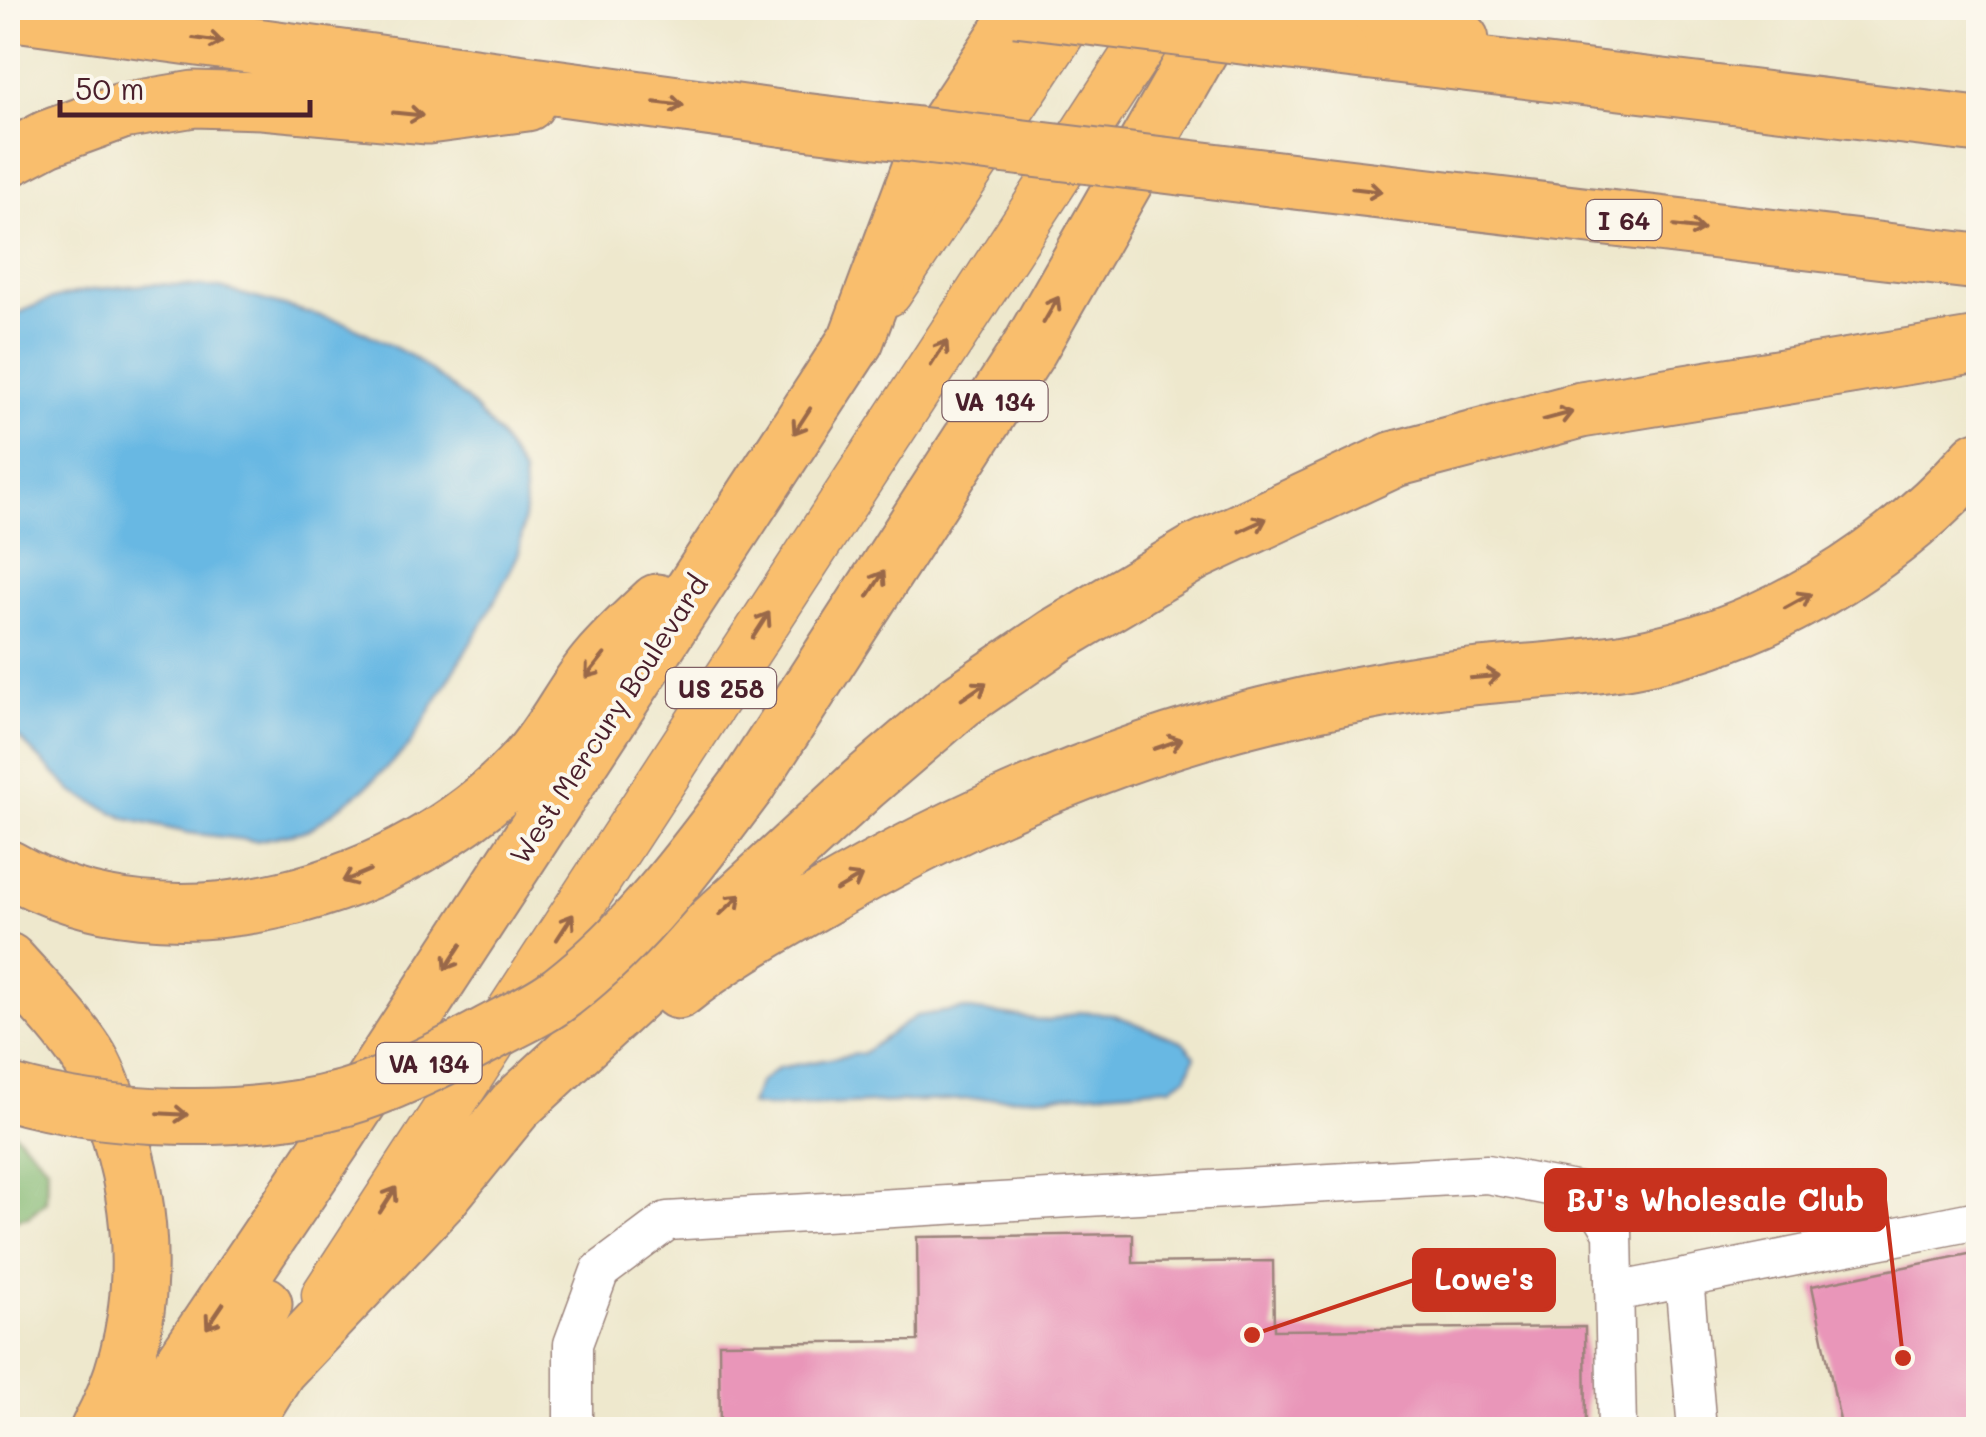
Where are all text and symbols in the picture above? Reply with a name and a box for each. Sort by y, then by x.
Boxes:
one-way arrow [191,32,224,50]
scale bar [60,55,310,117]
text: 50 m [75,68,145,108]
one-way arrow [652,95,684,114]
one-way arrow [392,105,424,124]
one-way arrow [1350,181,1382,200]
road number: I 64 [1586,200,1662,240]
one-way arrow [1673,219,1705,238]
one-way arrow [1041,296,1061,325]
one-way arrow [929,340,950,368]
road number: VA 134 [942,381,1048,421]
one-way arrow [1542,405,1573,424]
one-way arrow [792,407,813,435]
one-way arrow [1237,515,1267,534]
street label: West Mercury Boulevard [501,568,715,870]
one-way arrow [866,570,887,598]
one-way arrow [1783,591,1812,611]
one-way arrow [751,612,772,640]
one-way arrow [585,652,606,679]
one-way arrow [1468,667,1501,686]
road number: US 258 [666,668,776,708]
one-way arrow [960,681,988,702]
one-way arrow [1151,733,1183,751]
one-way arrow [341,869,372,887]
one-way arrow [834,873,863,893]
one-way arrow [717,893,741,917]
one-way arrow [554,913,575,941]
one-way arrow [442,943,463,971]
road number: VA 134 [376,1043,482,1083]
one-way arrow [156,1105,189,1124]
callout: BJ's Wholesale Club [1546,1170,1885,1230]
text: BJ's Wholesale Club [1566,1179,1864,1219]
one-way arrow [378,1186,399,1214]
callout: Lowe's [1414,1250,1554,1310]
text: Lowe's [1434,1258,1534,1298]
one-way arrow [205,1301,226,1329]

